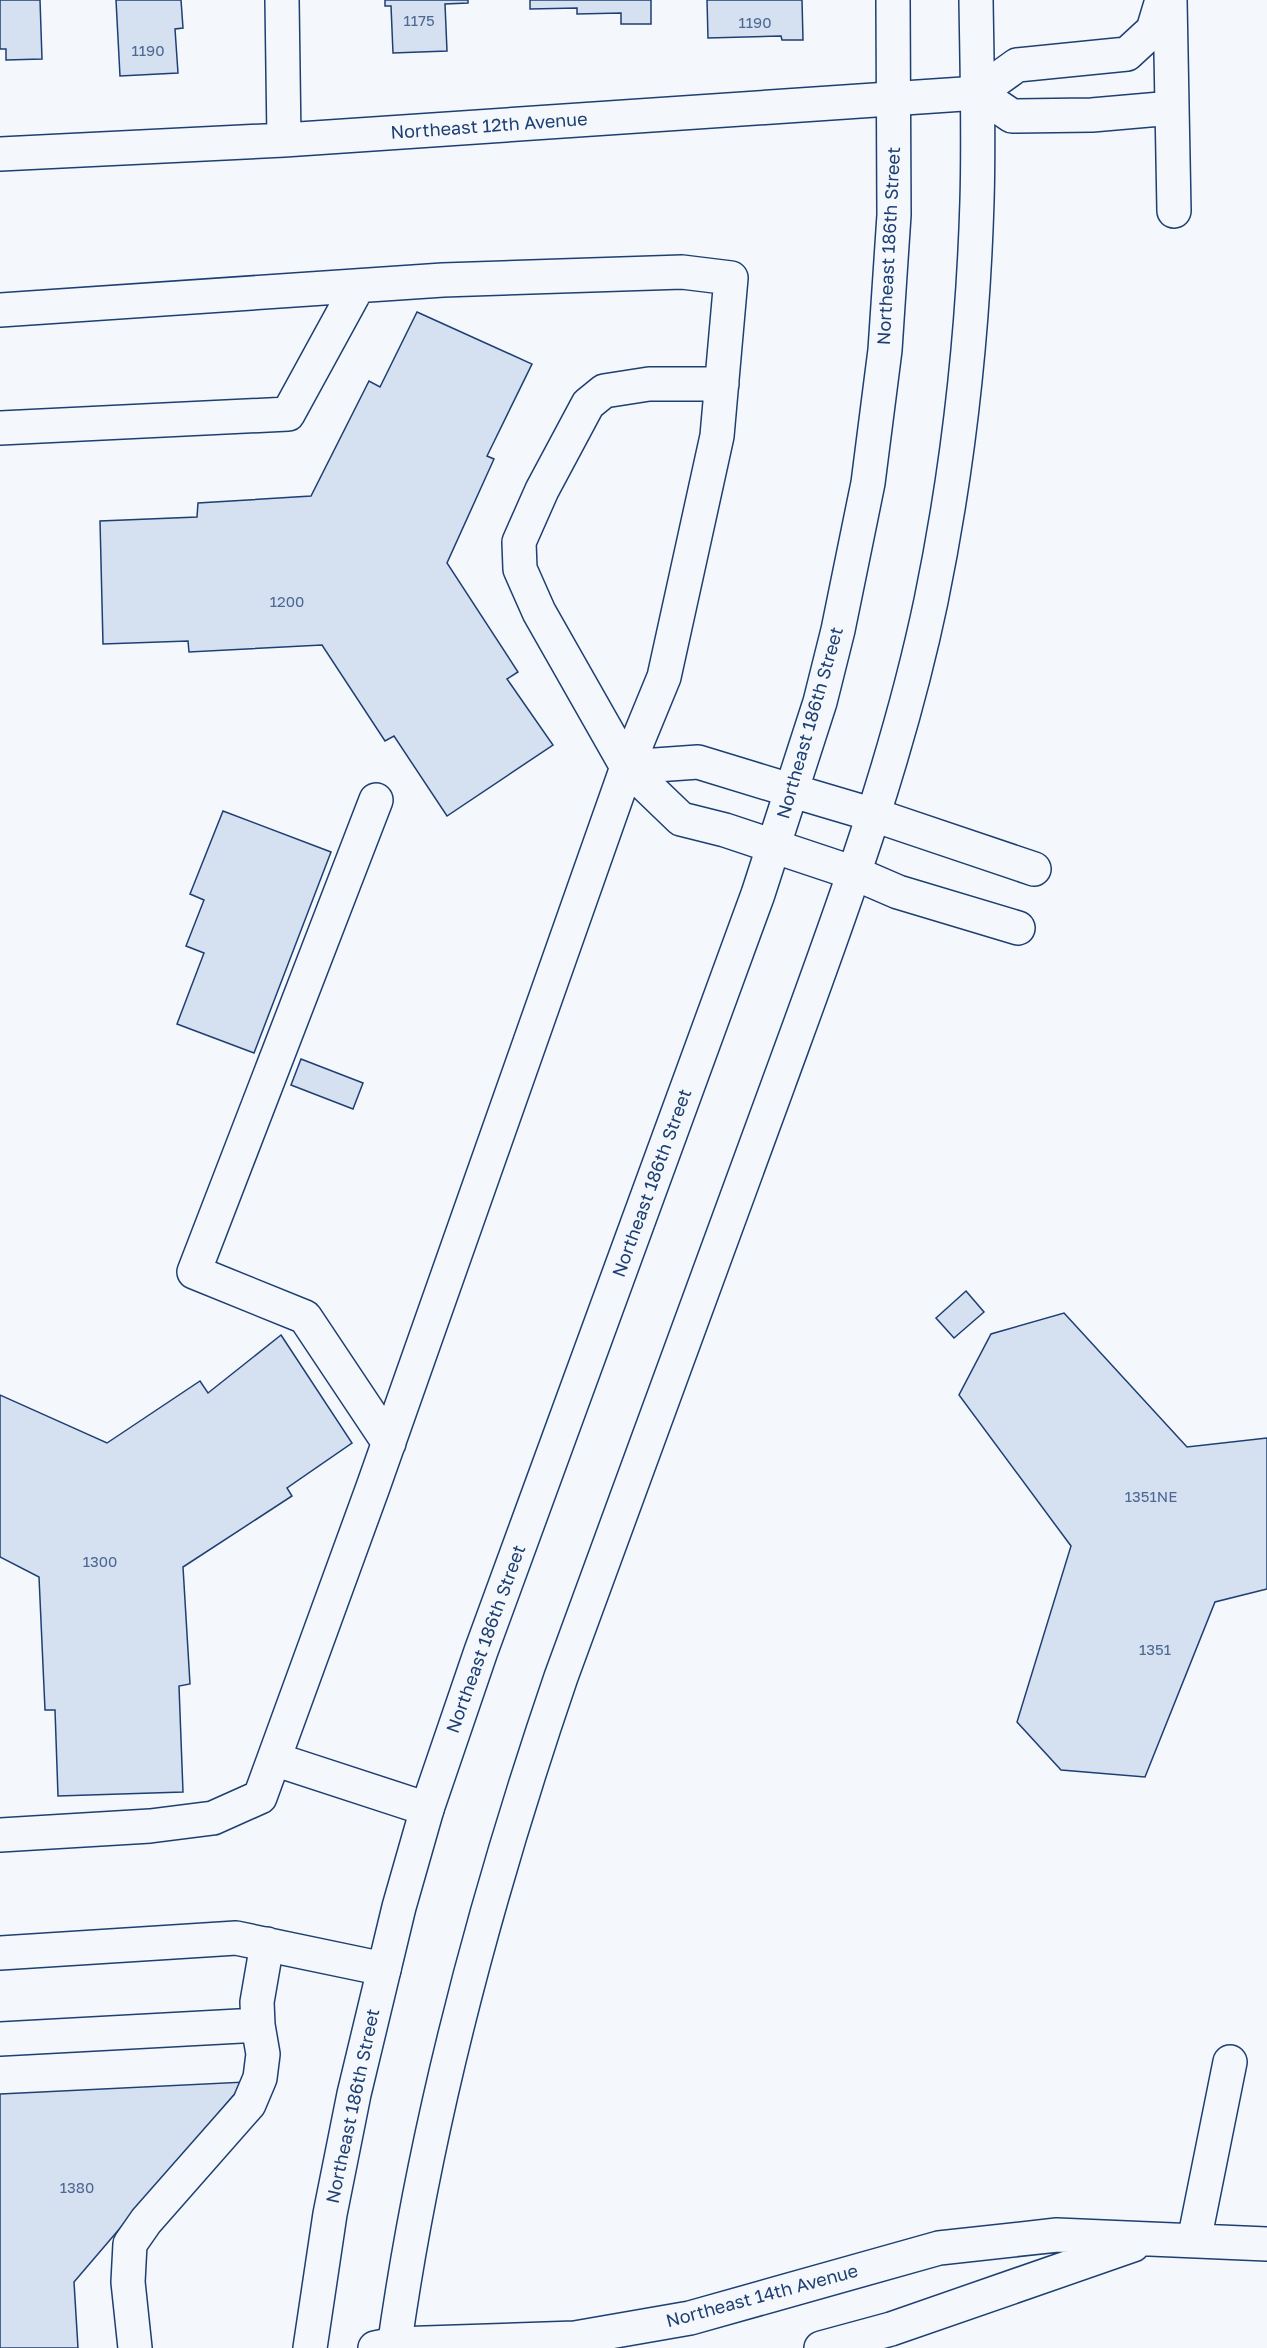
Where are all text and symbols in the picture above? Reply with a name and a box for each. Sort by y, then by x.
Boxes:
house number: 1175 [403,11,435,29]
house number: 1190 [739,13,771,31]
house number: 1190 [132,41,164,59]
street label: Northeast 12th Avenue [390,107,588,143]
street label: Northeast 186th Street [872,146,904,346]
house number: 1200 [270,592,304,610]
street label: Northeast 186th Street [771,624,847,821]
street label: Northeast 186th Street [607,1086,695,1280]
house number: 1351NE [1125,1487,1177,1505]
street label: Northeast 186th Street [441,1542,529,1736]
house number: 1300 [83,1552,117,1570]
house number: 1351 [1139,1640,1171,1658]
street label: Northeast 186th Street [321,2006,383,2205]
house number: 1380 [60,2178,94,2196]
street label: Northeast 14th Avenue [663,2259,860,2331]

